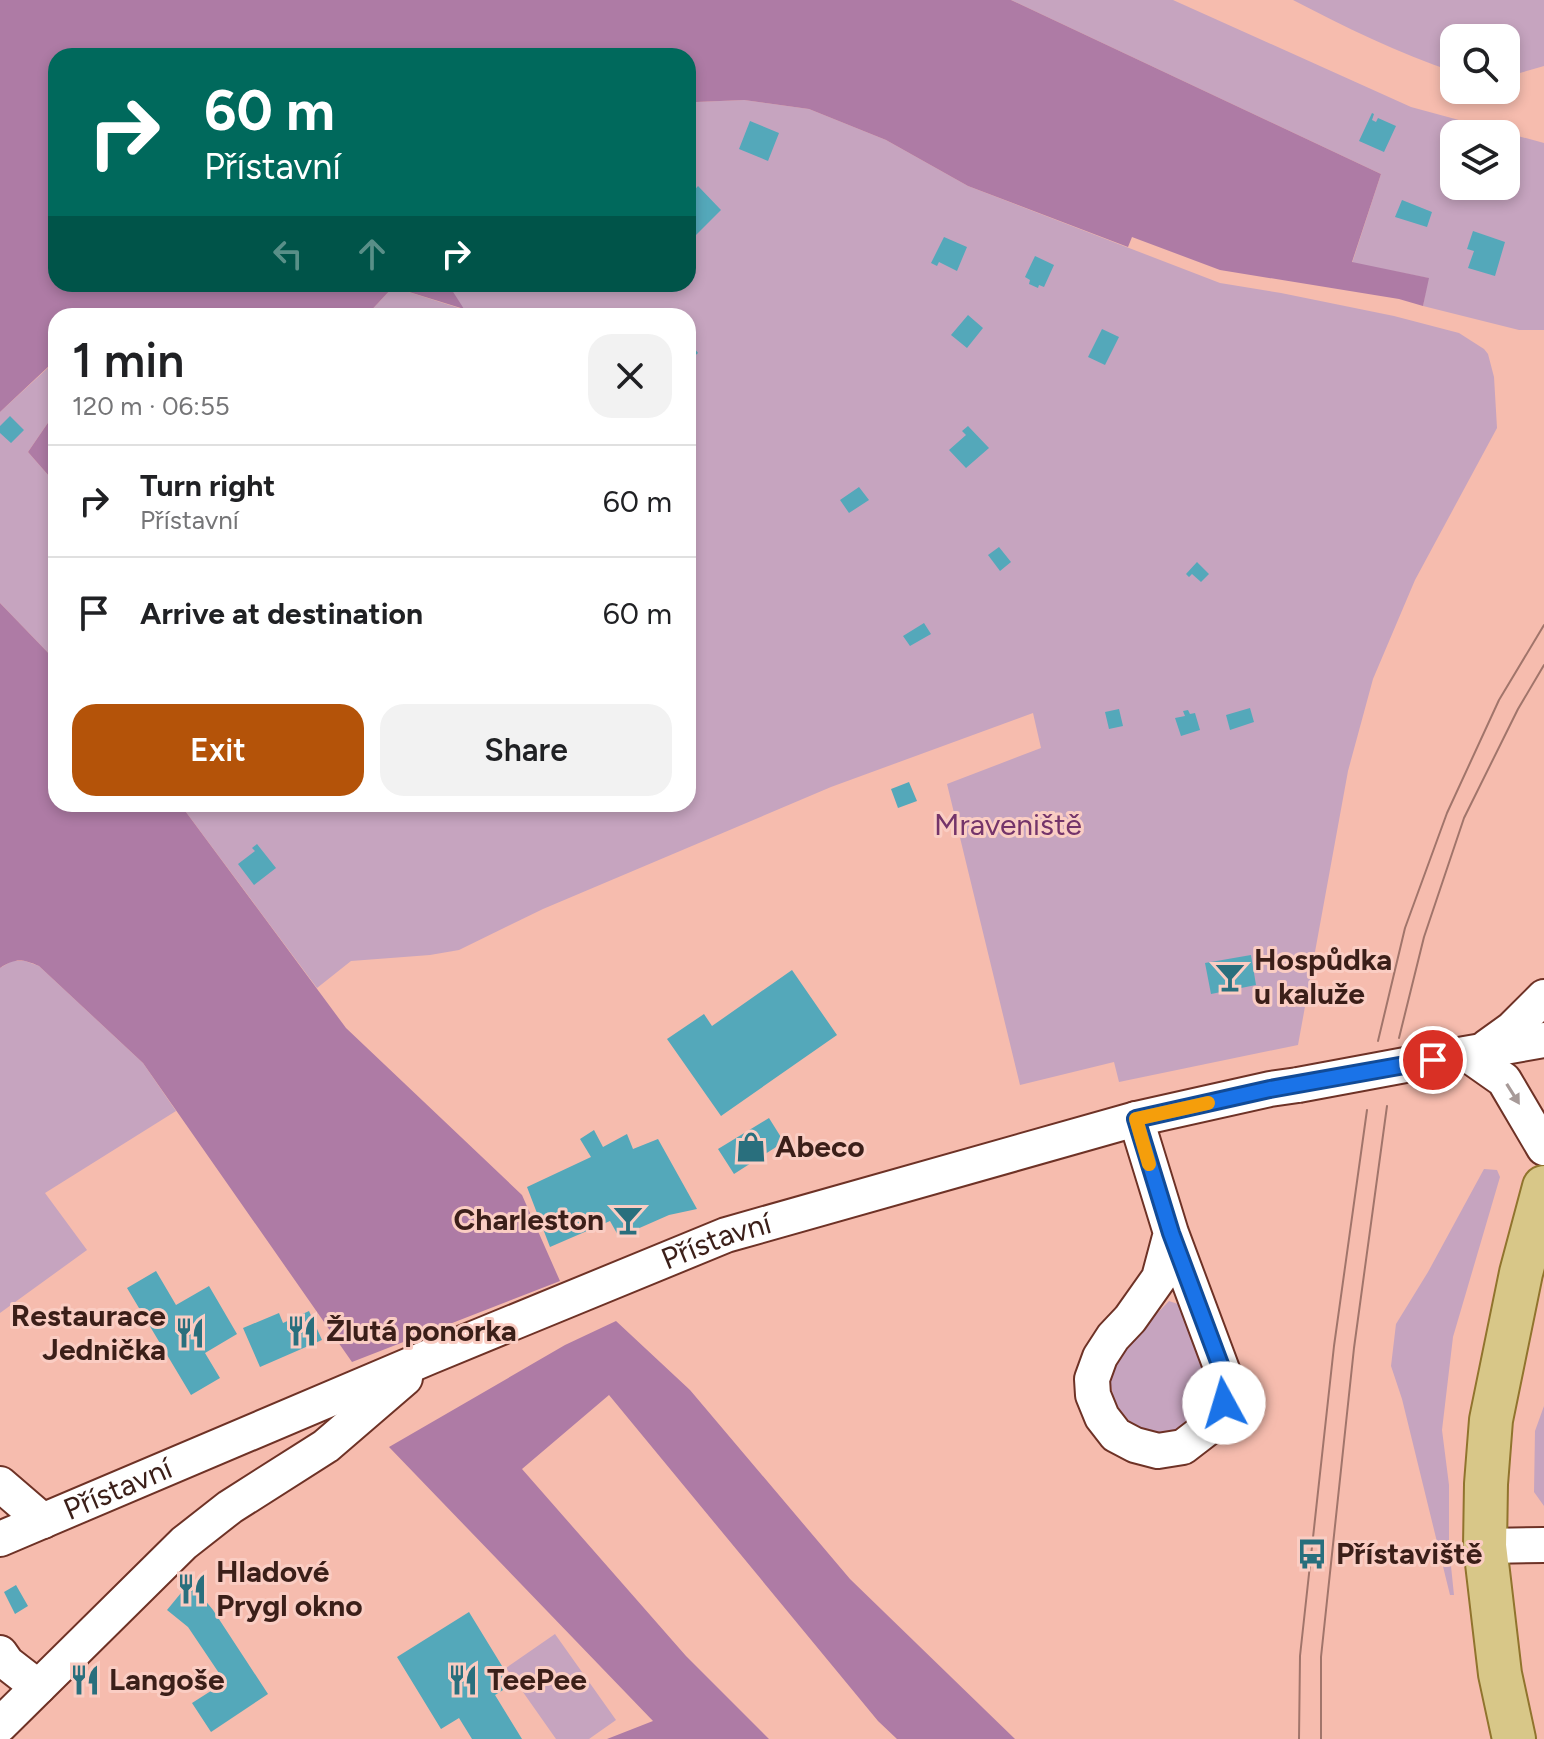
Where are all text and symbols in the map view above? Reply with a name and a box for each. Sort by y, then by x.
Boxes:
map controls [1440,24,1520,200]
button: search [1440,24,1520,104]
text: 60 m [204,77,335,144]
icon: right [72,80,176,184]
button: layers [1440,120,1520,200]
text: Přístavní [204,145,341,188]
icon: left [266,232,310,276]
icon: ahead [350,232,394,276]
icon: right [434,232,478,276]
text: 1 min [72,331,184,389]
button: close [588,334,672,418]
text: 120 m · 06:55 [72,390,230,422]
text: Turn right [140,467,275,504]
icon: right [72,479,116,523]
text: 60 m [603,483,672,520]
text: Přístavní [140,504,239,536]
icon: arrive [72,591,116,635]
text: Arrive at destination [140,595,423,632]
text: 60 m [603,595,672,632]
button: Exit [72,704,364,796]
button: Share [380,704,672,796]
park label: Mraveniště [934,806,1082,843]
place label: Hospůdka u kaluže [1254,941,1392,1012]
bar icon: Hospůdka u kaluže [1213,960,1247,994]
pin [1399,1026,1467,1094]
icon: arrive [1411,1038,1455,1082]
one-way arrow [1506,1083,1520,1105]
place label: Abeco [775,1128,865,1165]
shop icon: Abeco [734,1130,768,1164]
place label: Charleston [454,1201,604,1238]
bar icon: Charleston [611,1203,645,1237]
street label: Přístavní [656,1204,777,1278]
place label: Restaurace Jednička [11,1297,166,1368]
place label: Žlutá ponorka [326,1312,517,1349]
restaurant icon: Žlutá ponorka [285,1314,319,1348]
restaurant icon: Restaurace Jednička [173,1316,207,1350]
position arrow [1182,1361,1266,1445]
street label: Přístavní [58,1448,179,1528]
place label: Přístaviště [1336,1535,1483,1572]
bus stop icon: Přístaviště [1295,1537,1329,1571]
place label: Hladové Prygl okno [216,1553,363,1624]
restaurant icon: Hladové Prygl okno [175,1572,209,1606]
place label: Langoše [109,1661,225,1698]
place label: TeePee [487,1661,587,1698]
restaurant icon: Langoše [68,1663,102,1697]
restaurant icon: TeePee [446,1663,480,1697]

